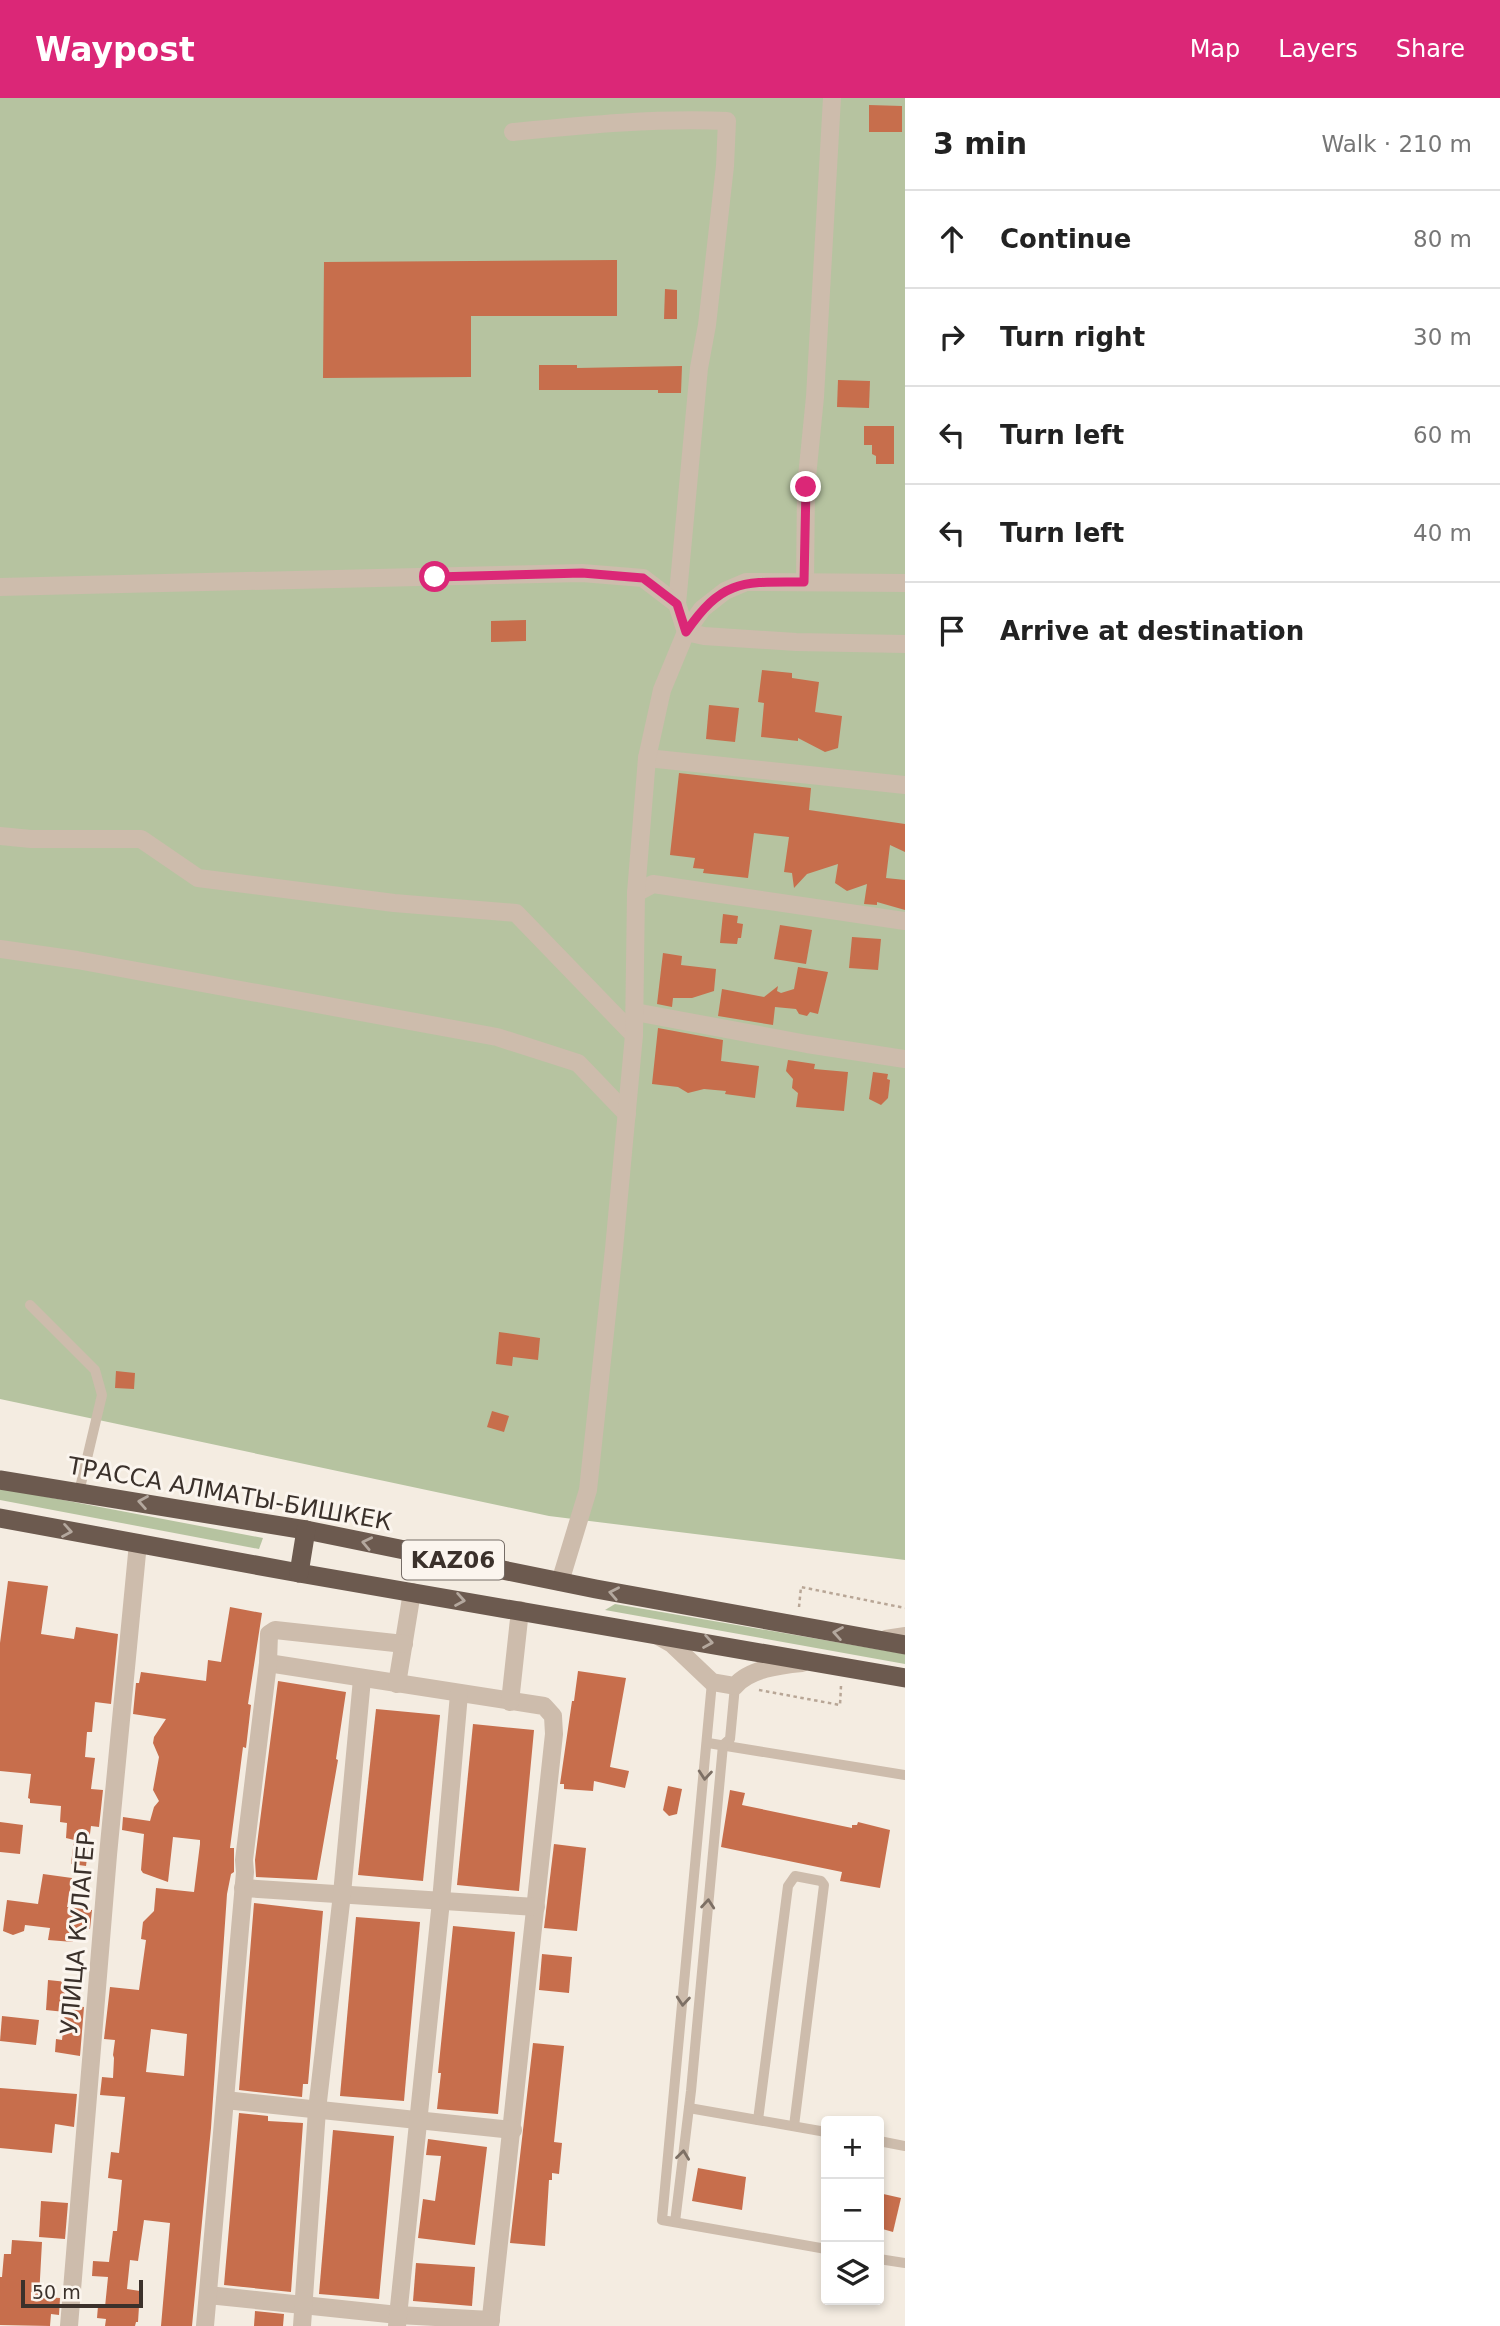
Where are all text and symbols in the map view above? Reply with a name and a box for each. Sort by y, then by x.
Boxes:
text: Waypost [35,30,195,69]
text: Map [1190,35,1240,63]
text: Layers [1278,35,1358,63]
text: Share [1396,35,1465,63]
text: 3 min [933,126,1027,161]
text: Walk · 210 m [1321,131,1472,157]
icon: ahead [933,220,971,258]
text: Continue [1000,224,1131,254]
text: 80 m [1413,226,1472,252]
icon: right [933,318,971,356]
text: Turn right [1000,322,1145,352]
text: 30 m [1413,324,1472,350]
icon: left [933,416,971,454]
text: Turn left [1000,420,1124,450]
text: 60 m [1413,422,1472,448]
route end [790,471,821,502]
icon: left [933,514,971,552]
text: Turn left [1000,518,1124,548]
text: 40 m [1413,520,1472,546]
route start [419,561,450,592]
icon: arrive [933,612,971,650]
text: Arrive at destination [1000,616,1304,646]
street label: ТРАССА АЛМАТЫ-БИШКЕК [65,1452,394,1536]
one-way arrow [137,1496,149,1511]
one-way arrow [61,1522,73,1537]
one-way arrow [361,1536,373,1551]
road number: KАZ06 [402,1540,504,1580]
one-way arrow [608,1586,620,1601]
one-way arrow [454,1592,466,1607]
one-way arrow [832,1626,844,1641]
one-way arrow [703,1634,714,1649]
one-way arrow [697,1769,712,1781]
street label: УЛИЦА КУЛАГЕР [55,1830,101,2036]
one-way arrow [700,1898,715,1909]
one-way arrow [676,1996,691,2007]
map controls [821,2116,884,2305]
button: + [821,2116,884,2179]
one-way arrow [676,2149,691,2160]
button: − [821,2179,884,2242]
button: layers [821,2242,884,2305]
scale bar [21,2277,144,2309]
text: 50 m [32,2281,81,2303]

